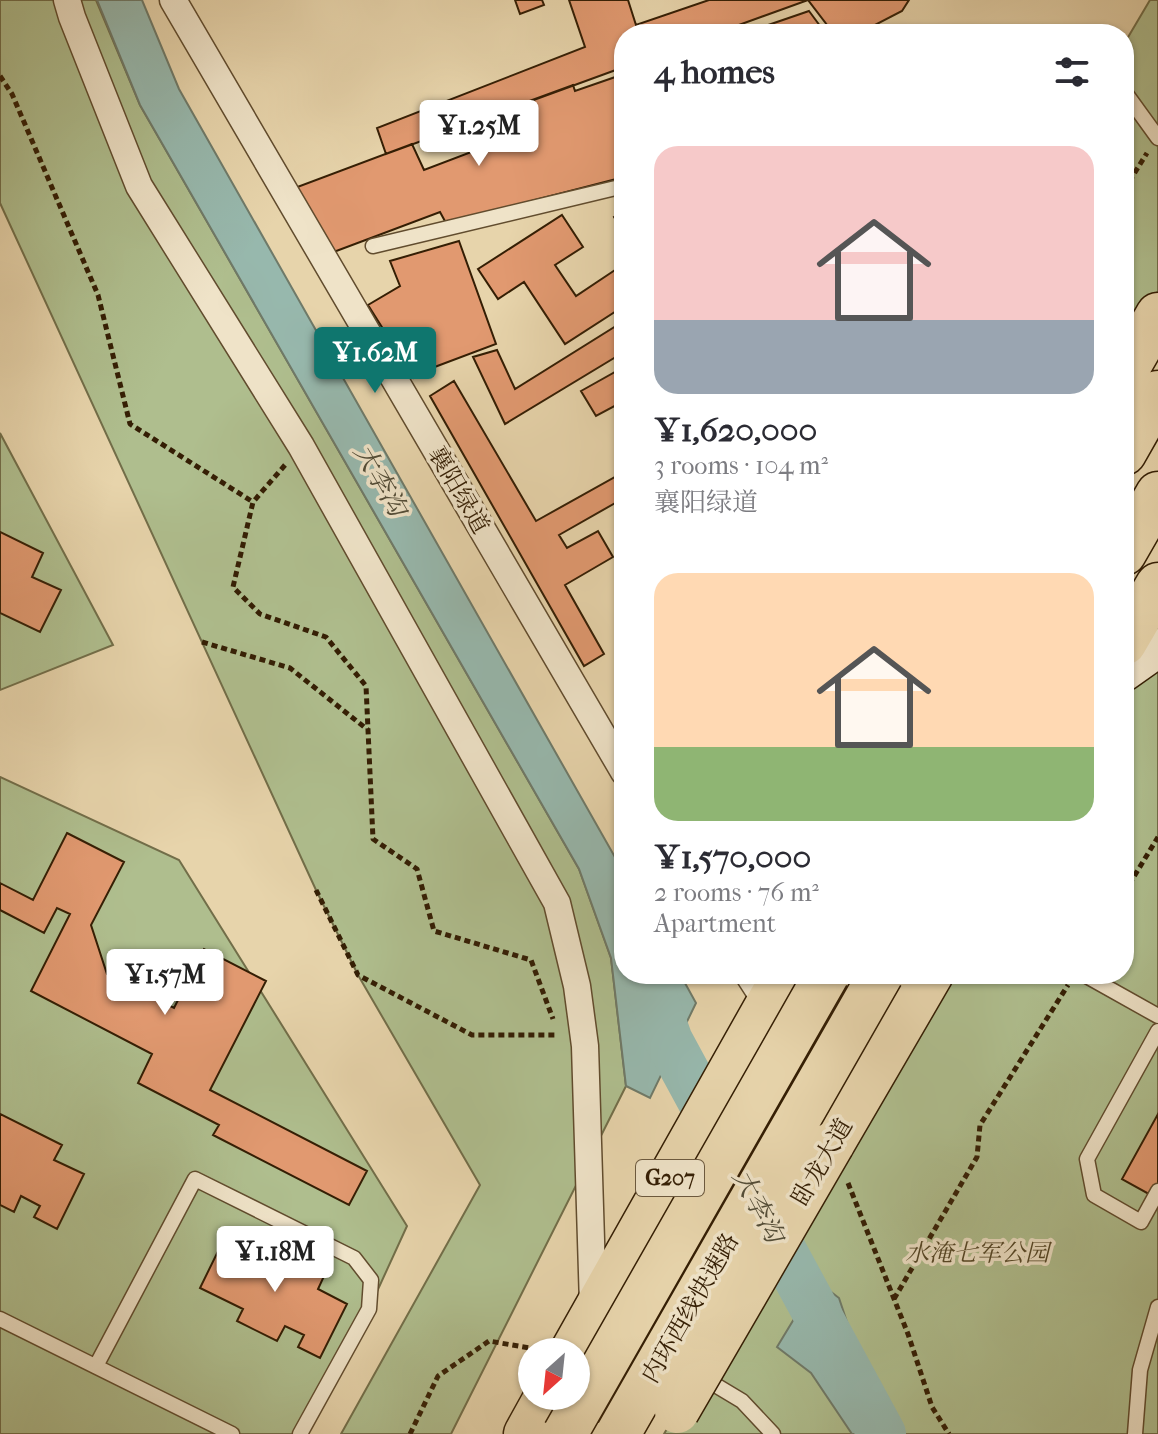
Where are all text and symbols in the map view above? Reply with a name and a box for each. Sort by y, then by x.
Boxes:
icon: filters [1050,50,1094,94]
text: 4 homes [654,52,775,92]
pin: ¥1.25M [414,100,544,168]
text: ¥1.25M [438,110,520,141]
icon: home [802,198,946,342]
pin: ¥1.62M [310,327,440,395]
text: ¥1.62M [332,337,418,368]
text: ¥1,620,000 [654,410,817,450]
water label: 大李沟 [347,438,415,525]
street label: 襄阳绿道 [423,441,495,539]
text: 3 rooms · 104 m² [654,450,828,481]
text: 襄阳绿道 [654,487,758,518]
icon: home [802,625,946,769]
text: ¥1,570,000 [654,837,811,877]
text: 2 rooms · 76 m² [654,877,819,908]
text: Apartment [654,908,776,939]
pin: ¥1.57M [100,949,230,1017]
text: ¥1.57M [124,959,206,990]
street label: 卧龙大道 [786,1113,858,1211]
road number: G207 [636,1160,704,1196]
water label: 大李沟 [726,1164,792,1251]
pin: ¥1.18M [210,1226,340,1294]
street label: 内环西线快速路 [636,1228,744,1388]
text: ¥1.18M [235,1236,315,1267]
park label: 水淹七军公园 [905,1239,1053,1267]
north arrow [518,1338,590,1410]
map controls [518,1338,590,1410]

